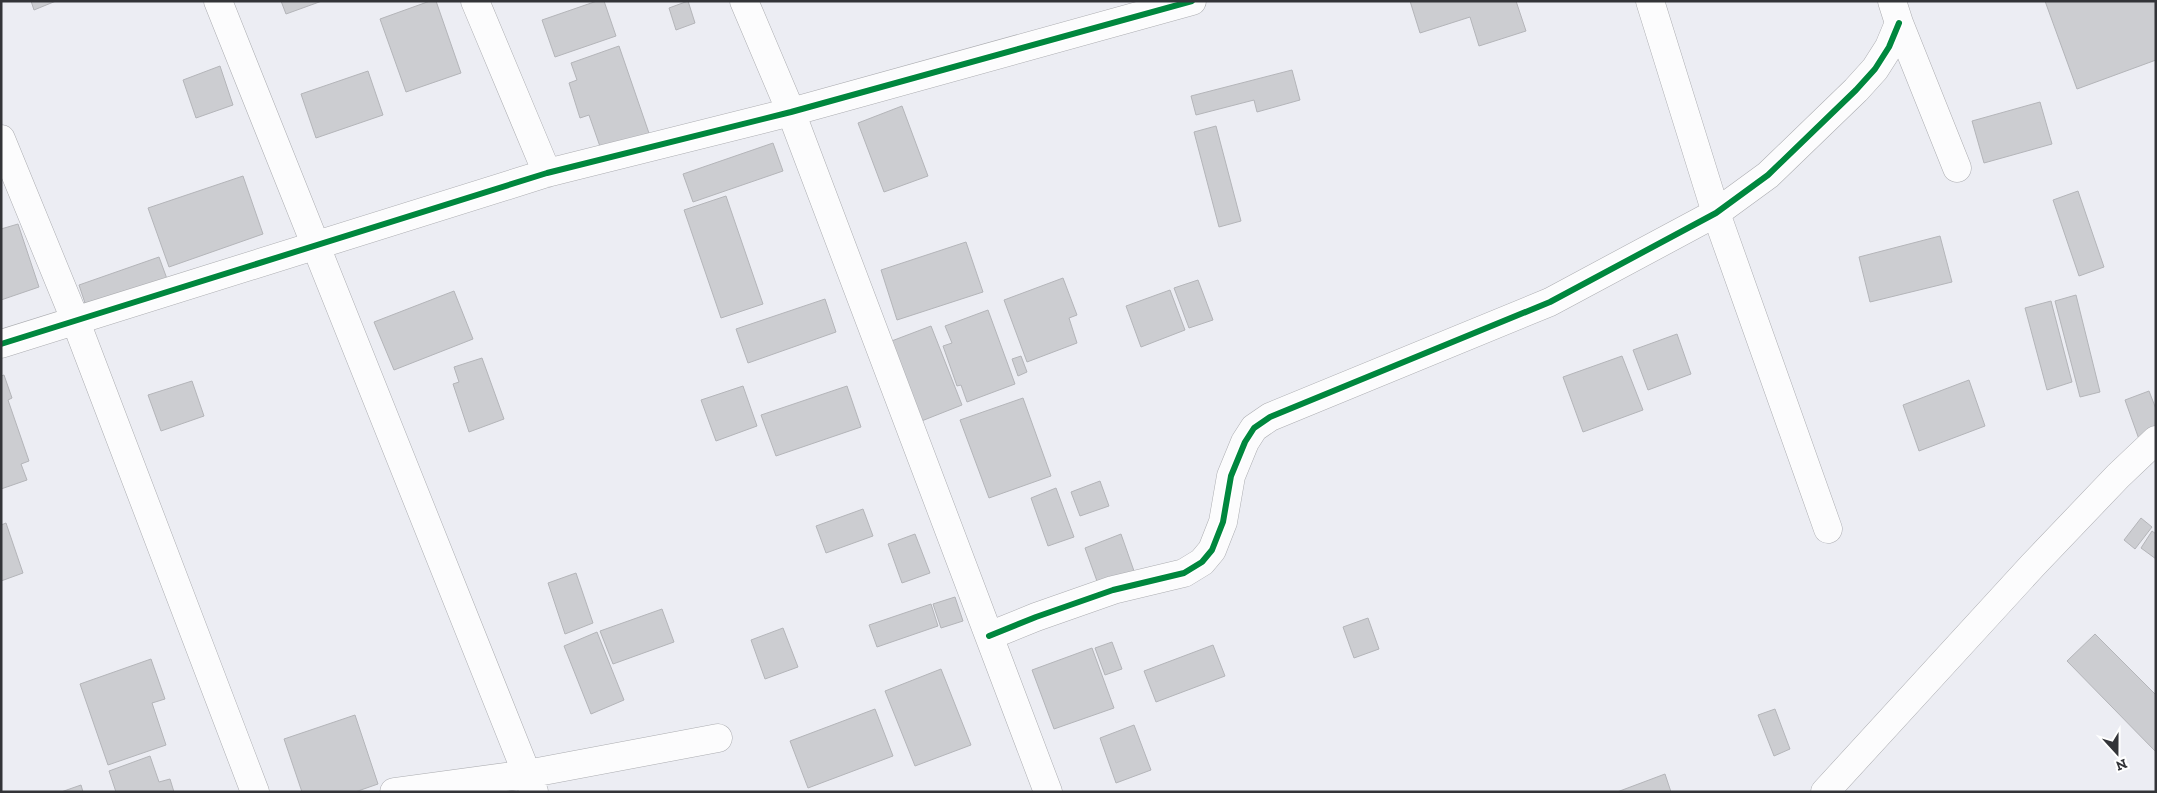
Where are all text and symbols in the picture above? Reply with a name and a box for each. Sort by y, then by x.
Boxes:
north arrow [2092,728,2142,778]
text: N [2113,755,2129,775]

